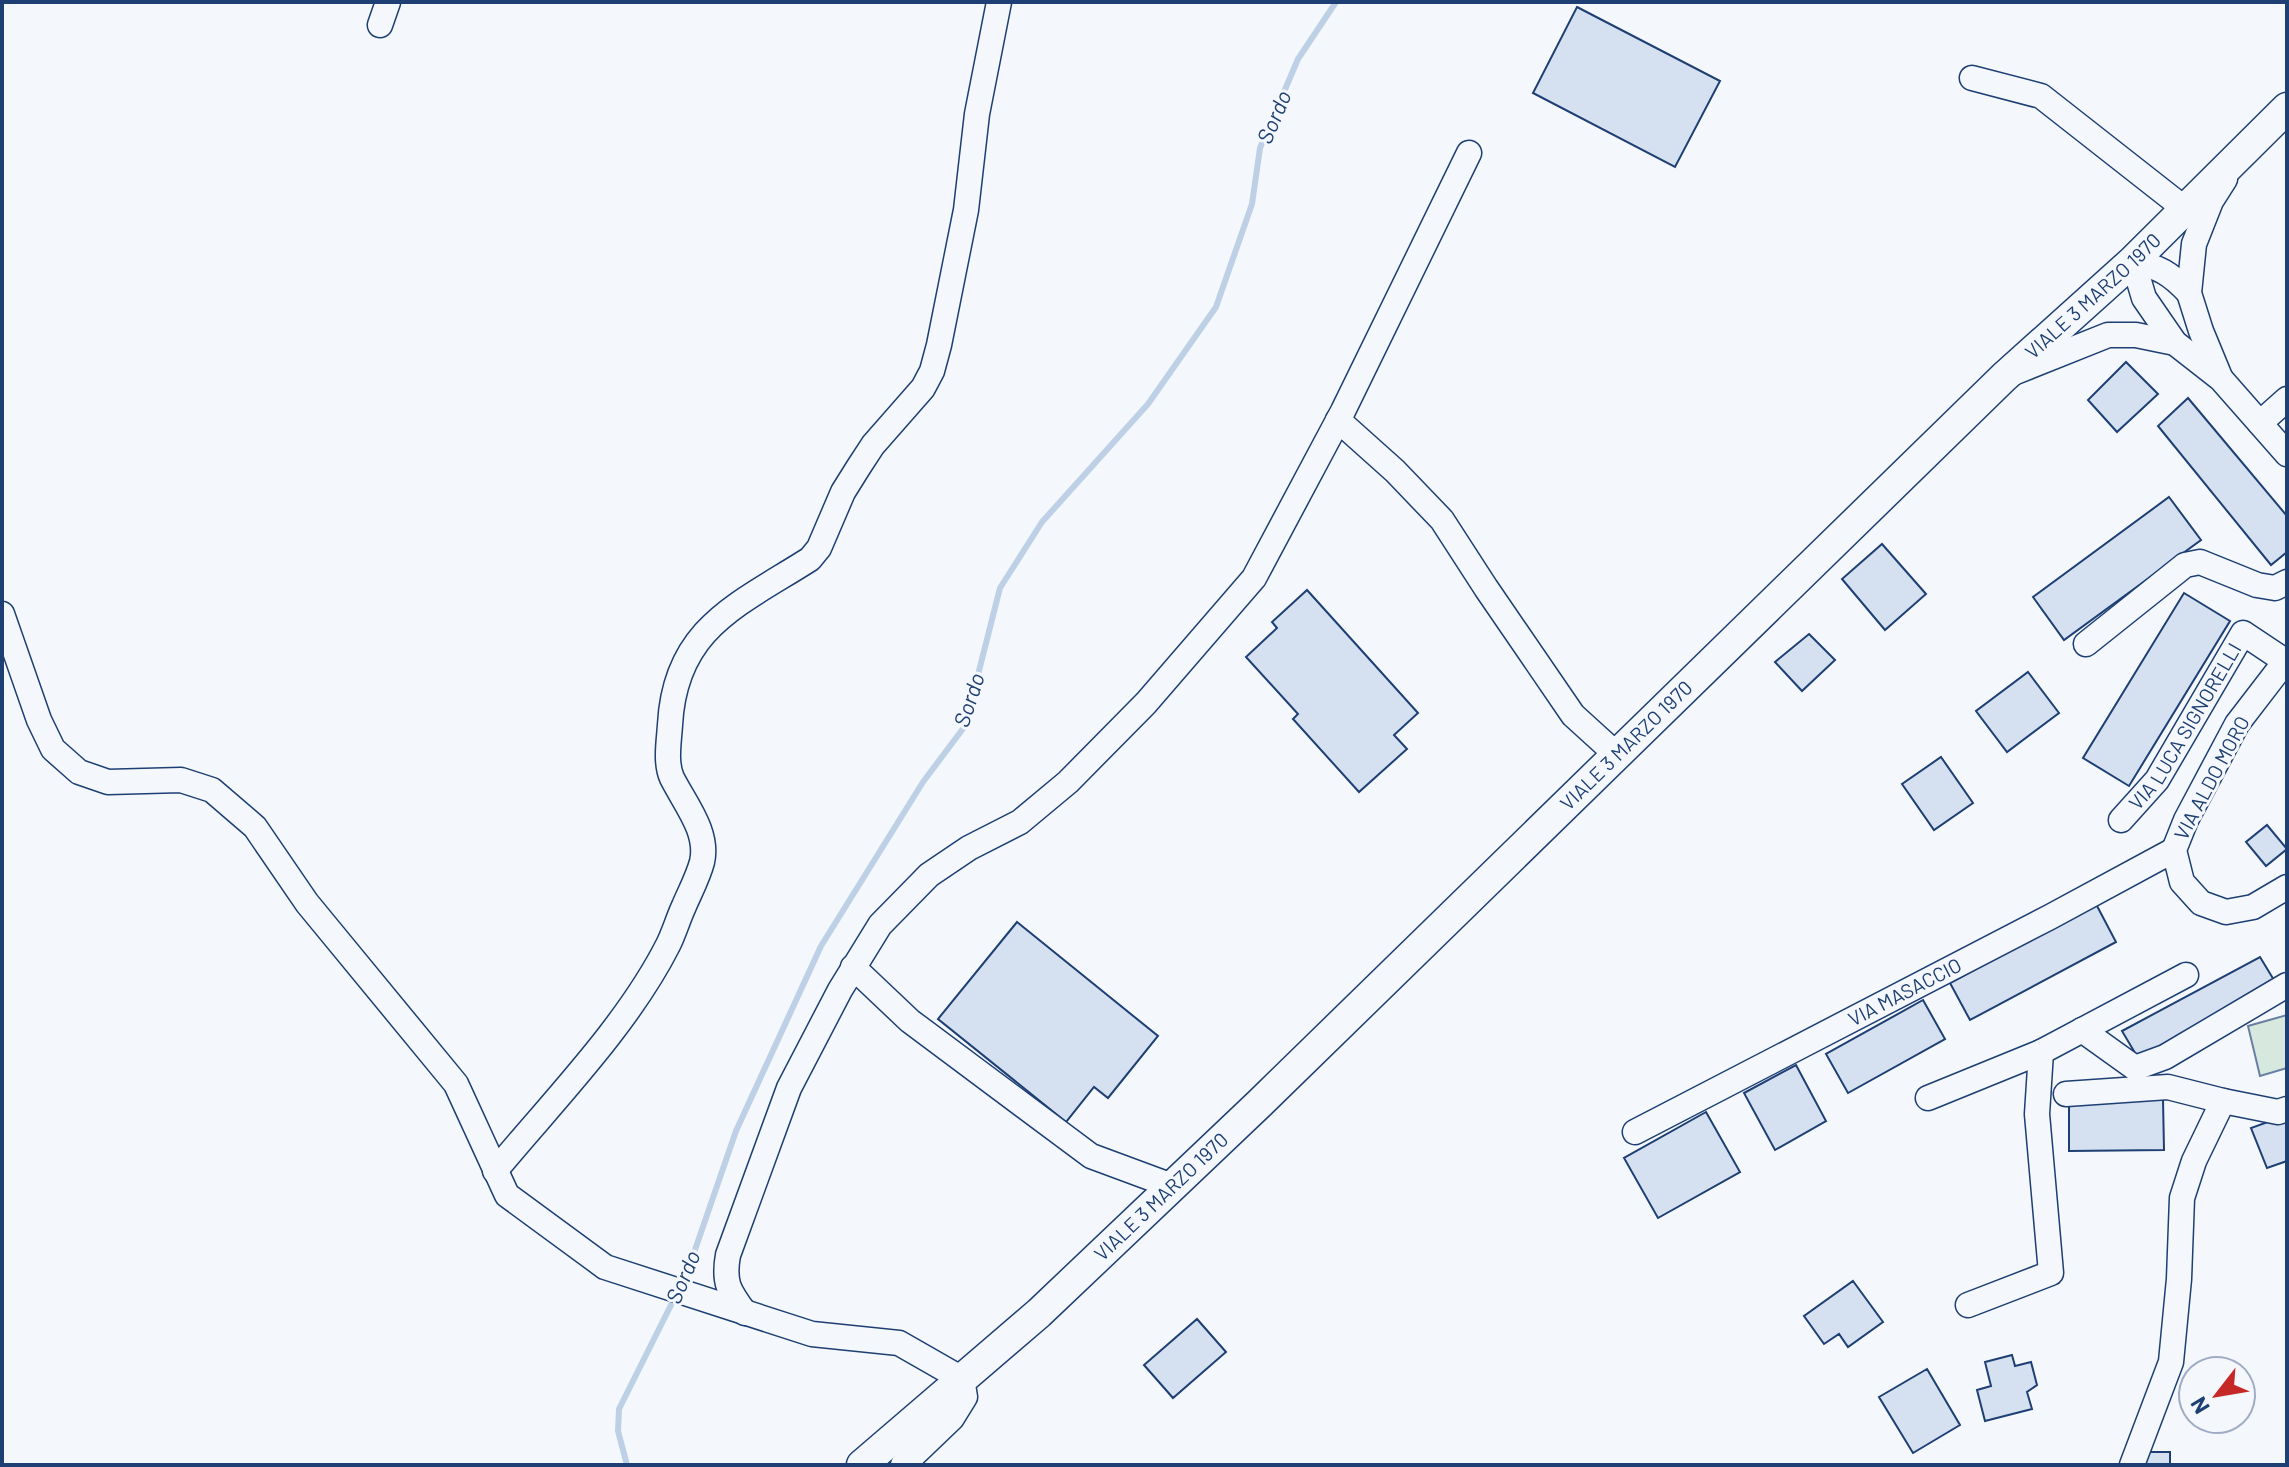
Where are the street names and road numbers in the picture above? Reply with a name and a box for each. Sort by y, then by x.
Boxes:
street label: VIALE 3 MARZO 1970 [2020,228,2165,363]
street label: VIA LUCA SIGNORELLI [2123,638,2246,814]
street label: VIALE 3 MARZO 1970 [1555,675,1697,815]
street label: VIA ALDO MORO [2168,712,2254,844]
street label: VIA MASACCIO [1844,952,1965,1031]
street label: VIALE 3 MARZO 1970 [1089,1127,1232,1265]

